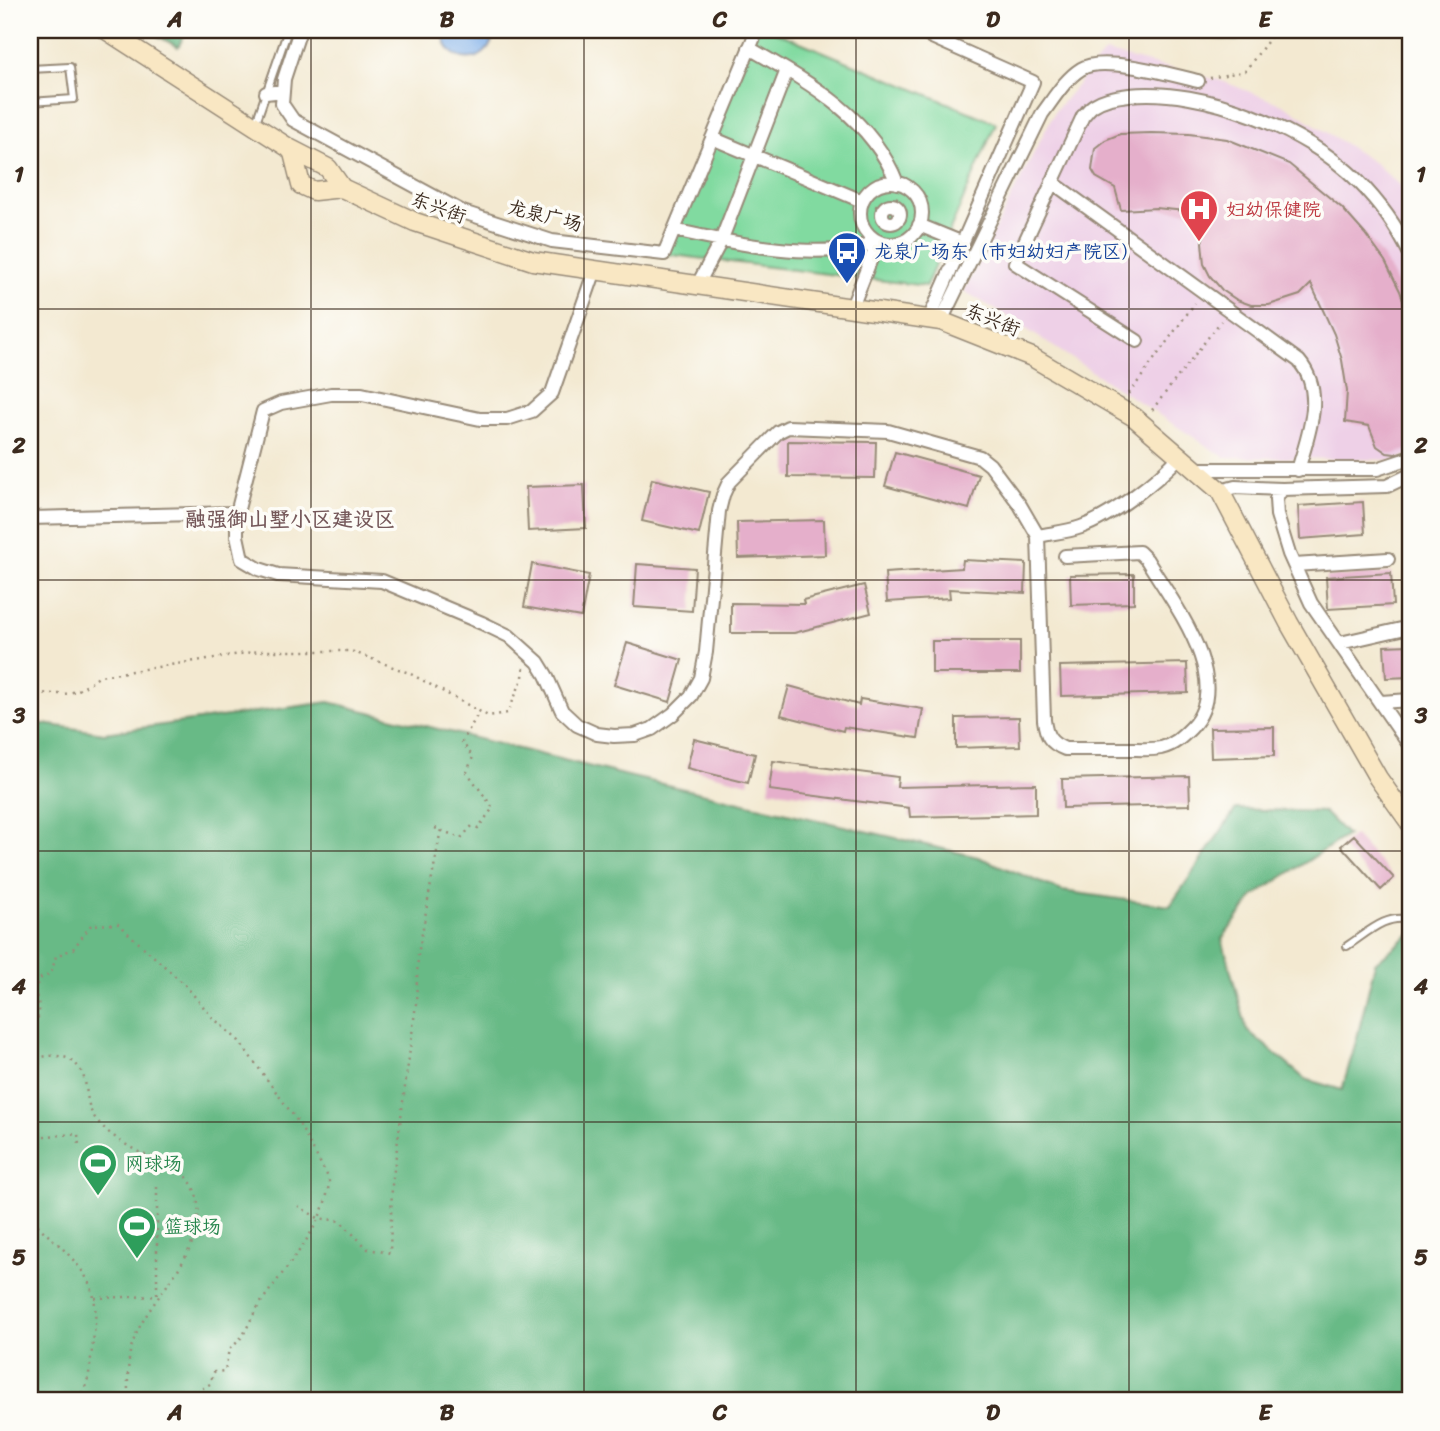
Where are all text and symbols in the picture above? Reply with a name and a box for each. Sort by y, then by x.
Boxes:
text: A [166,0,183,40]
text: B [440,0,455,40]
text: C [712,0,728,40]
text: D [986,0,1001,40]
text: E [1259,0,1274,40]
text: 1 [14,154,24,195]
text: 1 [1416,154,1426,195]
street label: 东兴街 [406,182,471,233]
hospital icon: 妇幼保健院 [1178,188,1220,243]
street label: 龙泉广场 [504,190,586,241]
place label: 妇幼保健院 [1226,193,1321,226]
bus stop icon: 龙泉广场东（市妇幼妇产院区） [826,230,868,285]
place label: 龙泉广场东（市妇幼妇产院区） [874,235,1140,268]
street label: 东兴街 [960,293,1025,345]
text: 2 [11,425,26,466]
text: 2 [1413,425,1428,466]
district label: 融强御山墅小区建设区 [185,500,395,538]
text: 3 [12,695,26,736]
text: 3 [1414,695,1428,736]
text: 4 [11,966,27,1007]
text: 4 [1413,966,1429,1007]
sports icon: 网球场 [77,1142,119,1197]
place label: 网球场 [125,1147,182,1180]
sports icon: 篮球场 [116,1205,158,1260]
place label: 篮球场 [164,1210,221,1243]
text: 5 [12,1237,26,1278]
text: 5 [1414,1237,1428,1278]
text: A [166,1392,183,1431]
text: B [440,1392,455,1431]
text: C [712,1392,728,1431]
text: D [986,1392,1001,1431]
text: E [1259,1392,1274,1431]

